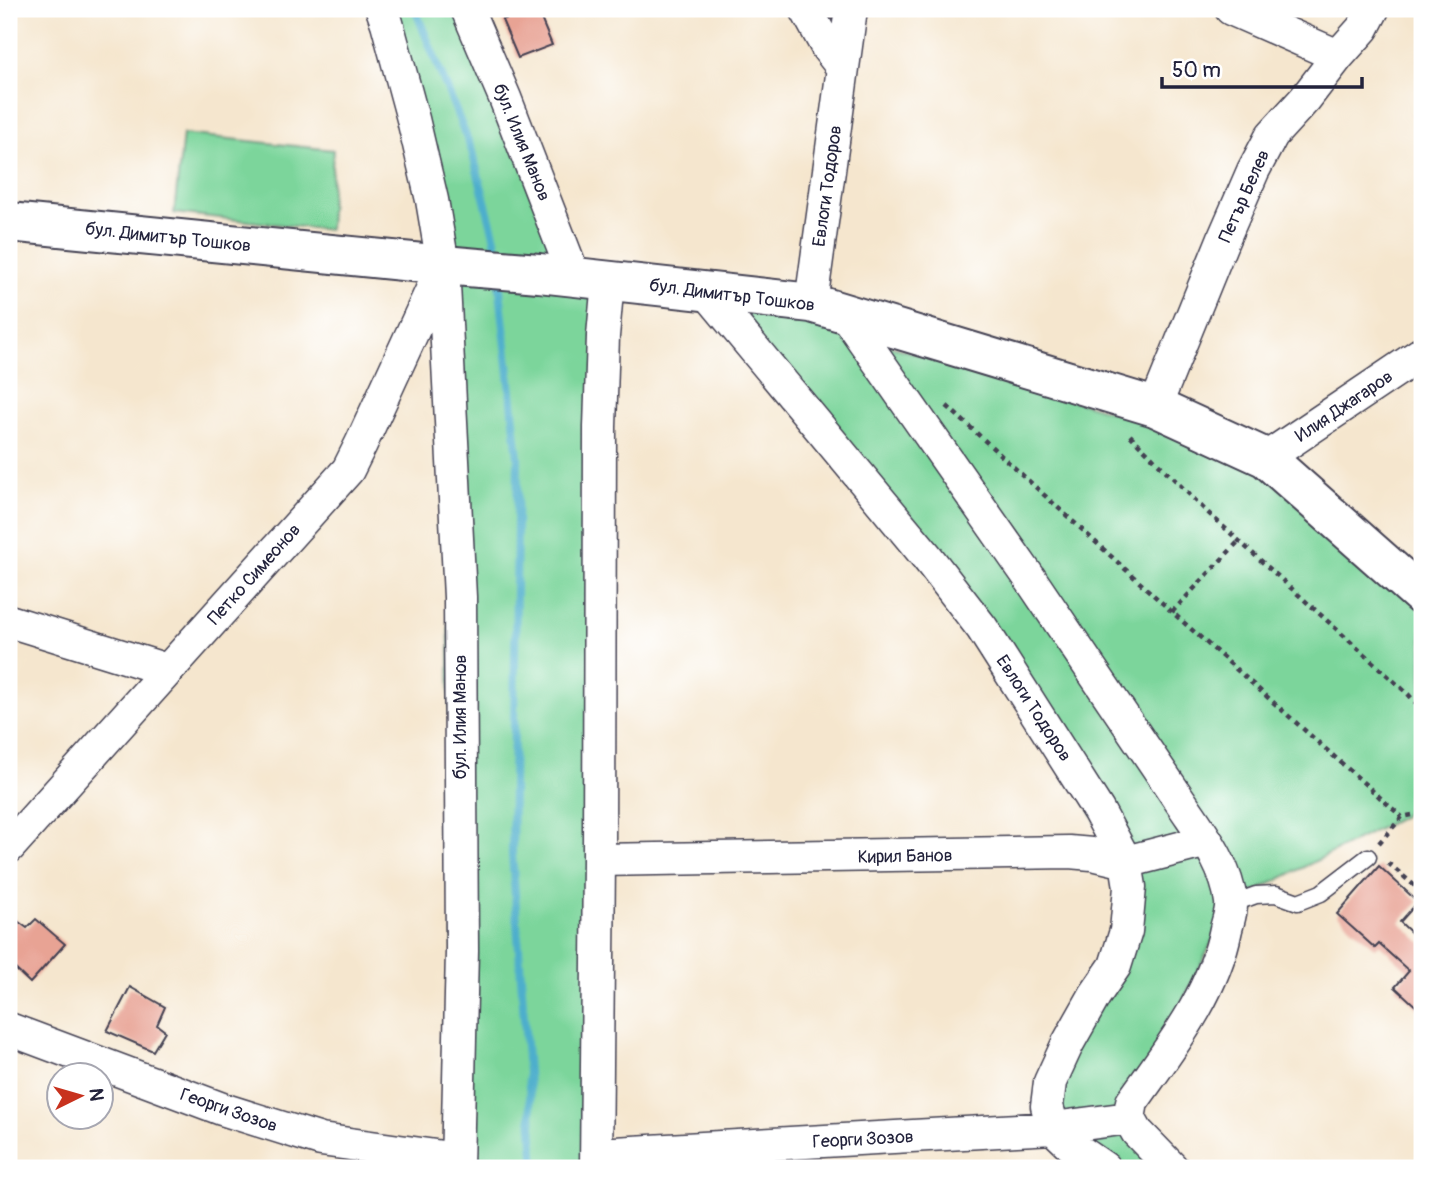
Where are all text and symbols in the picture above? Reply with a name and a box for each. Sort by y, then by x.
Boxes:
scale bar [1162,46,1361,90]
text: 50 m [1172,57,1221,84]
street label: бул. Илия Манов [487,80,556,204]
street label: Евлоги Тодоров [808,124,847,248]
street label: Петър Белев [1214,146,1275,246]
street label: бул. Димитър Тошков [84,217,252,258]
street label: бул. Димитър Тошков [648,274,816,317]
street label: Илия Джагаров [1291,365,1397,448]
street label: Петко Симеонов [203,519,306,630]
street label: Евлоги Тодоров [991,651,1077,766]
street label: бул. Илия Манов [449,655,472,779]
street label: Кирил Банов [857,844,953,869]
north arrow [46,1062,116,1132]
street label: Георги Зозов [177,1083,281,1138]
text: N [83,1087,108,1102]
street label: Георги Зозов [812,1125,914,1154]

